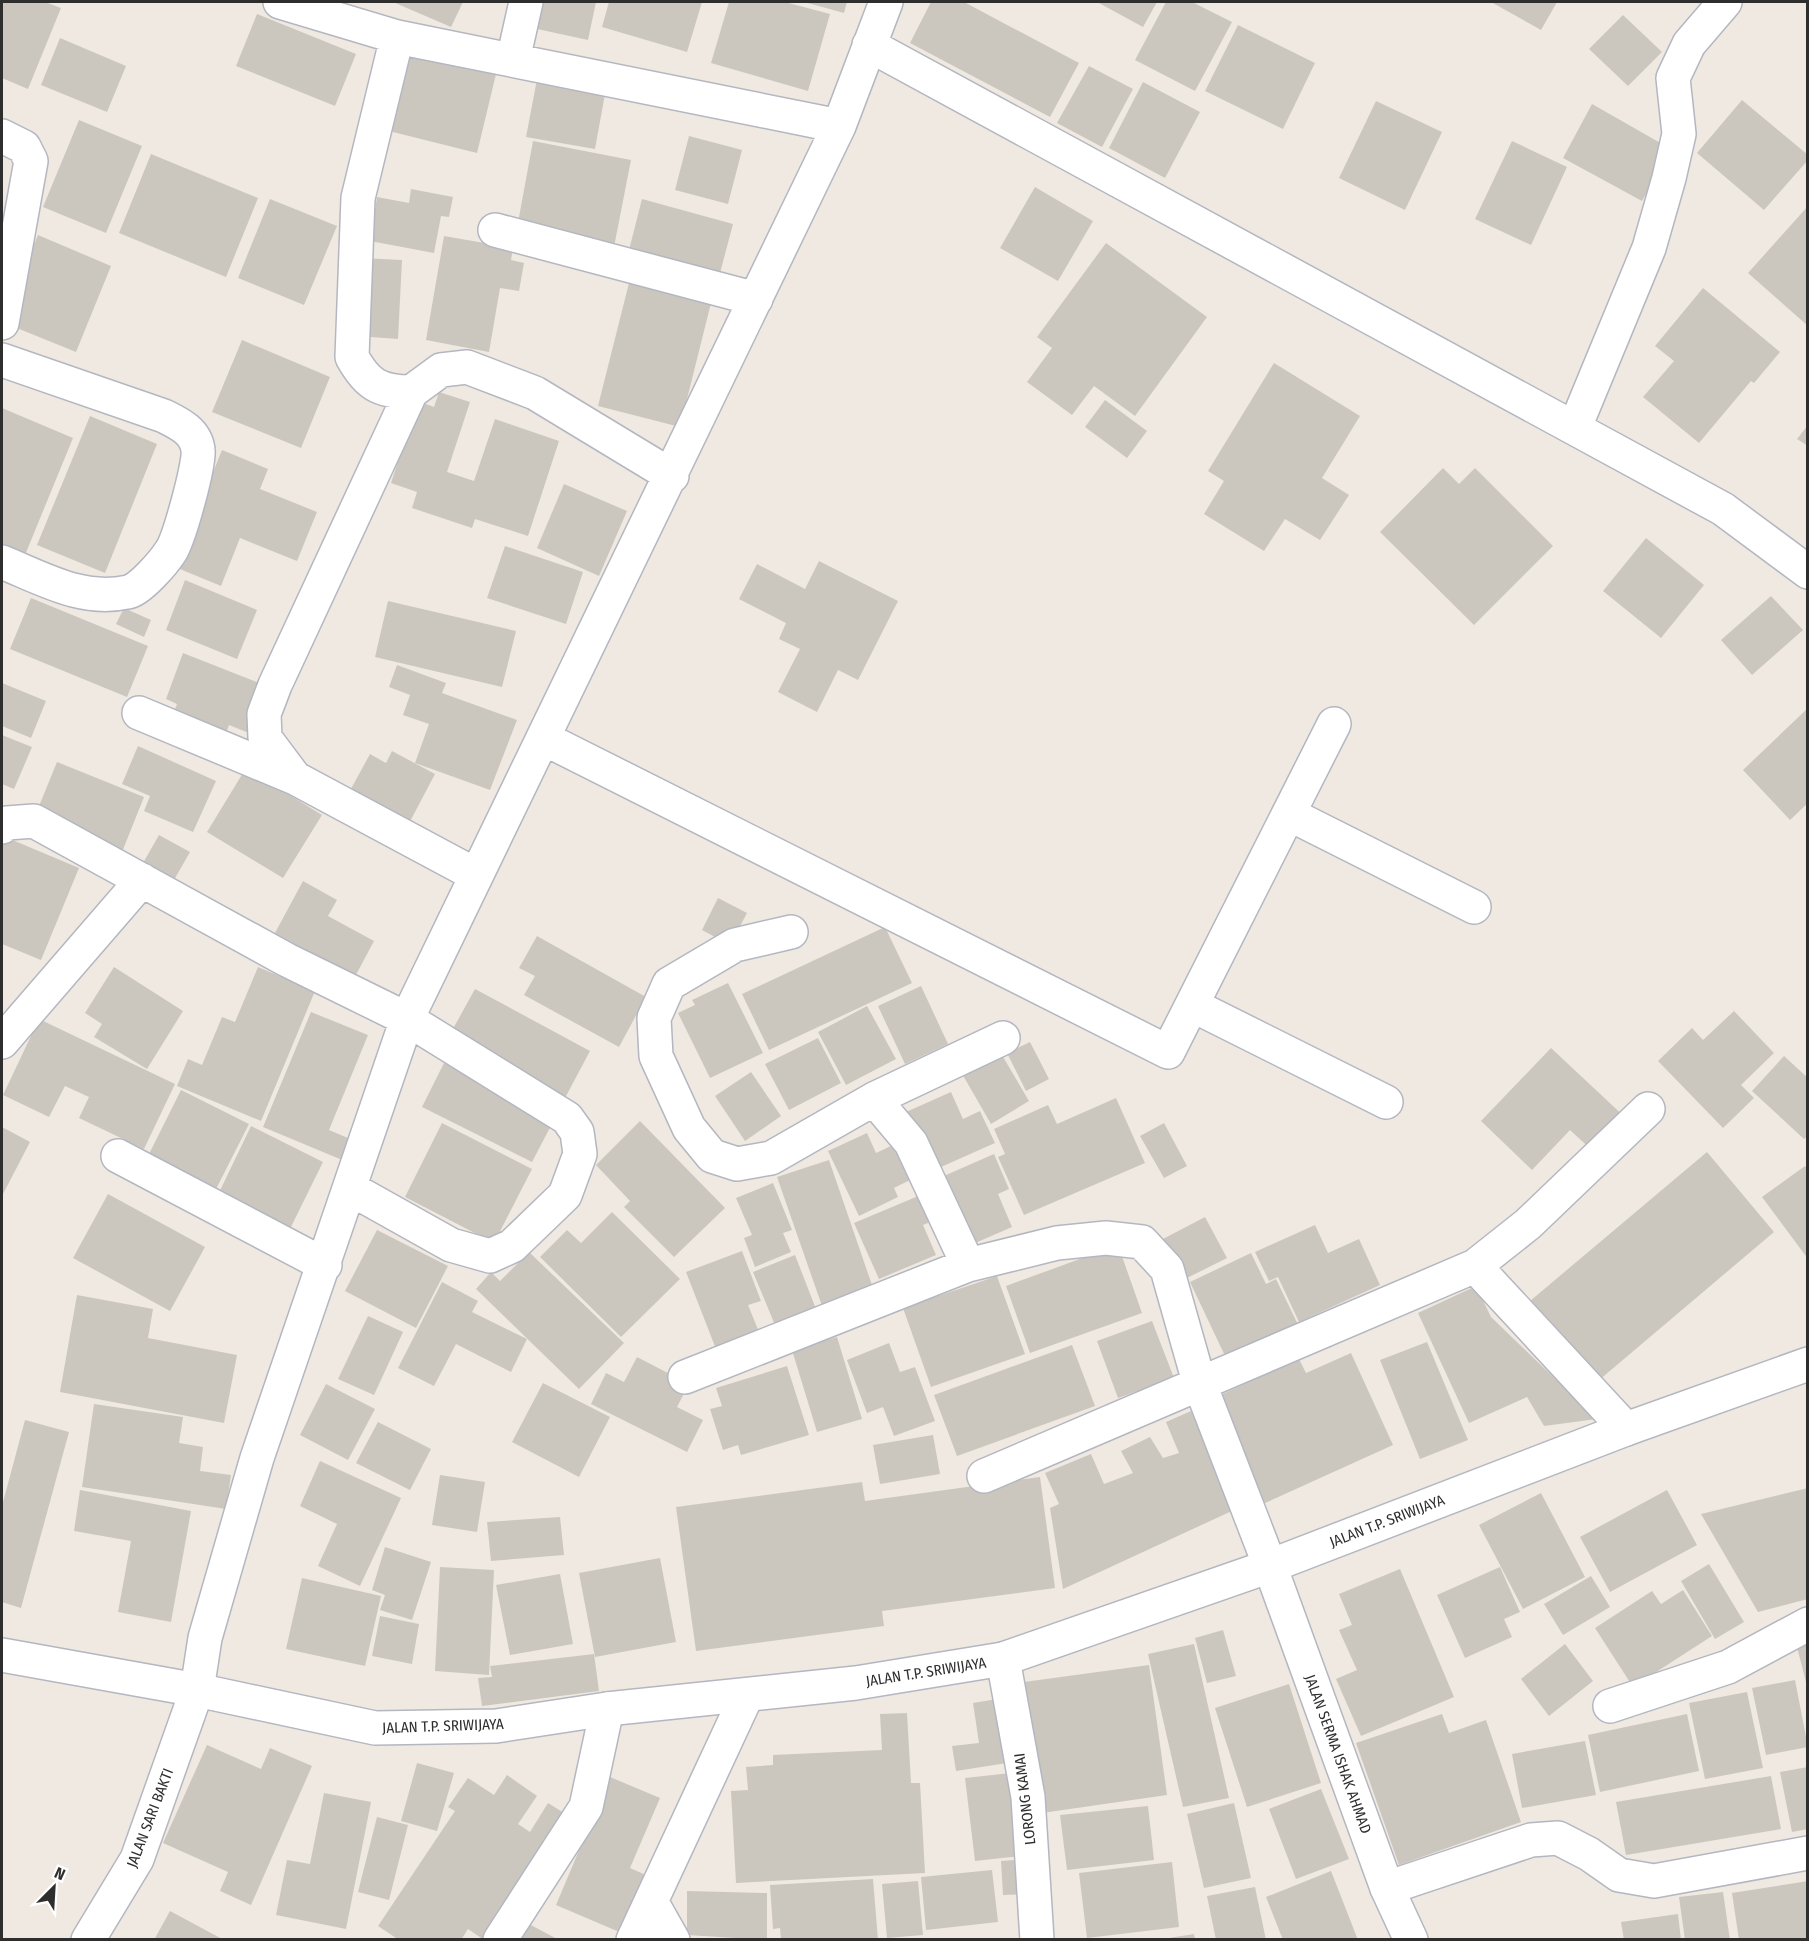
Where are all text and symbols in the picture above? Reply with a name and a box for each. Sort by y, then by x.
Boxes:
street label: JALAN T.P. SRIWIJAYA [1327,1491,1447,1551]
street label: JALAN T.P. SRIWIJAYA [864,1654,988,1690]
street label: JALAN SERMA ISHAK AHMAD [1301,1672,1375,1836]
street label: JALAN T.P. SRIWIJAYA [382,1715,504,1737]
street label: LORONG KAMAI [1010,1752,1040,1846]
street label: JALAN SARI BAKTI [123,1766,177,1870]
north arrow [24,1857,84,1917]
text: N [52,1863,68,1884]

